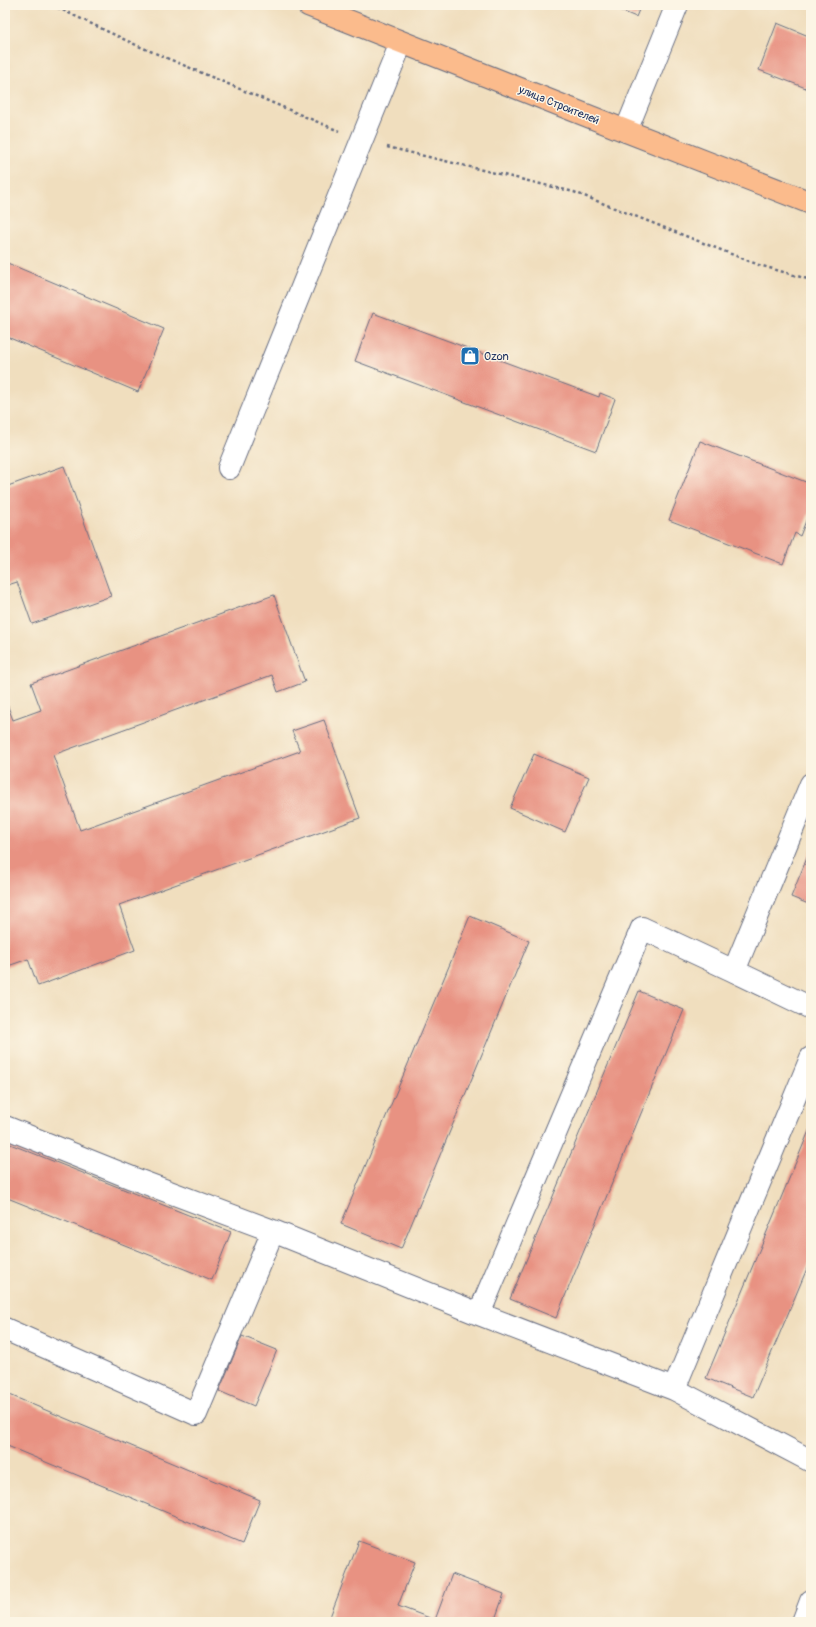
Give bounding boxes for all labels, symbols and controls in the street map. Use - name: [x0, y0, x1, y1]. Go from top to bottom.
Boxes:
- street label: улица Строителей: [516, 83, 601, 127]
- shop icon: Ozon: [459, 345, 481, 367]
- place label: Ozon: [484, 350, 509, 363]

